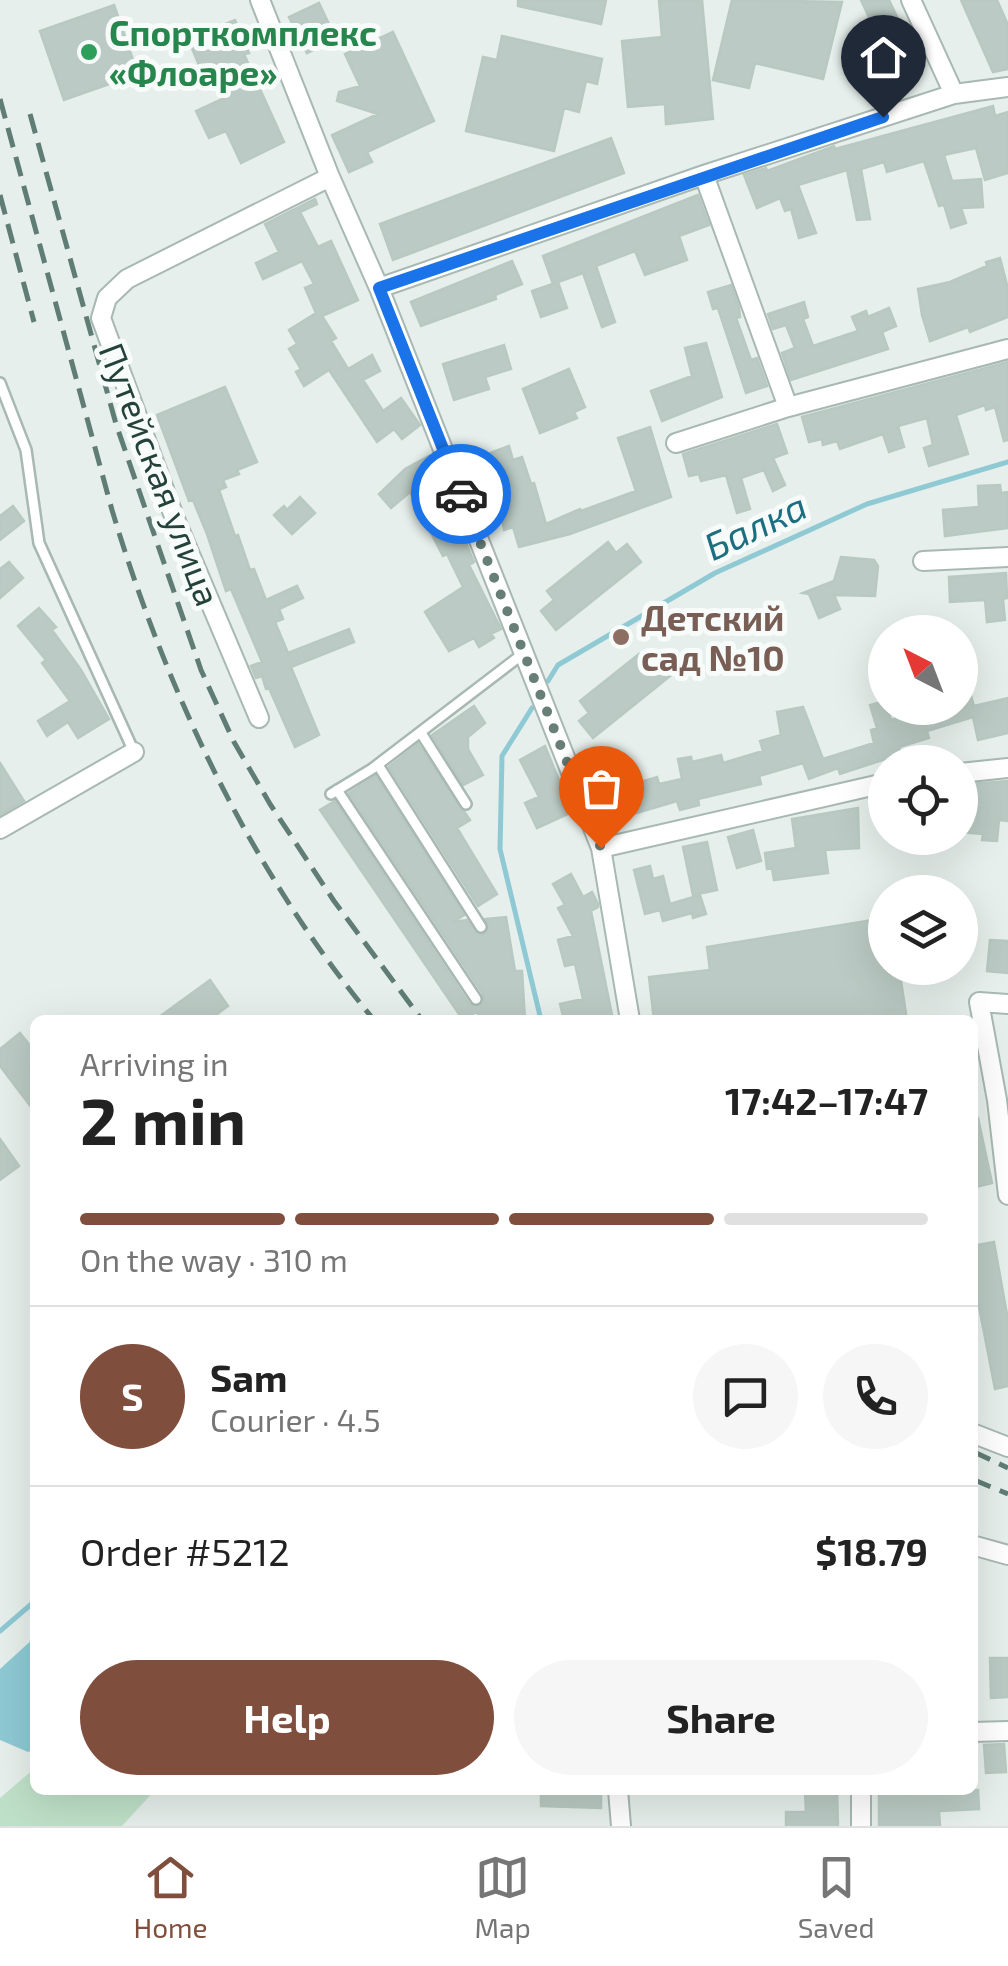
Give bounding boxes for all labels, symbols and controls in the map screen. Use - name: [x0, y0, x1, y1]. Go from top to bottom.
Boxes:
- place label: Спорткомплекс «Флоаре»: [109, 11, 377, 93]
- pin: [841, 15, 926, 118]
- icon: home: [856, 30, 911, 85]
- marker: Спорткомплекс «Флоаре»: [78, 41, 100, 63]
- street label: Путейская улица: [91, 337, 230, 612]
- courier: [411, 444, 511, 544]
- icon: car: [434, 467, 489, 522]
- water label: Балка: [696, 481, 814, 569]
- place label: Детский сад №10: [641, 596, 785, 678]
- north arrow: [868, 615, 978, 725]
- map controls: [868, 615, 978, 985]
- marker: Детский сад №10: [610, 626, 632, 648]
- button: locate: [868, 745, 978, 855]
- pin: [559, 746, 644, 849]
- icon: bag: [574, 761, 629, 816]
- button: layers: [868, 875, 978, 985]
- text: Arriving in: [80, 1044, 229, 1082]
- text: 17:42–17:47: [725, 1077, 928, 1123]
- text: 2 min: [80, 1080, 246, 1158]
- text: On the way · 310 m: [80, 1240, 348, 1278]
- button: chat: [693, 1344, 798, 1449]
- button: phone: [823, 1344, 928, 1449]
- text: Sam: [210, 1354, 287, 1400]
- text: S: [121, 1373, 144, 1419]
- text: Courier · 4.5: [210, 1400, 381, 1438]
- text: Order #5212: [80, 1528, 290, 1574]
- text: $18.79: [815, 1528, 928, 1574]
- button: Help: [80, 1660, 494, 1775]
- button: Share: [514, 1660, 928, 1775]
- tab: Home: [133, 1850, 208, 1944]
- tab: Map: [475, 1850, 531, 1944]
- tab: Saved: [798, 1850, 875, 1944]

